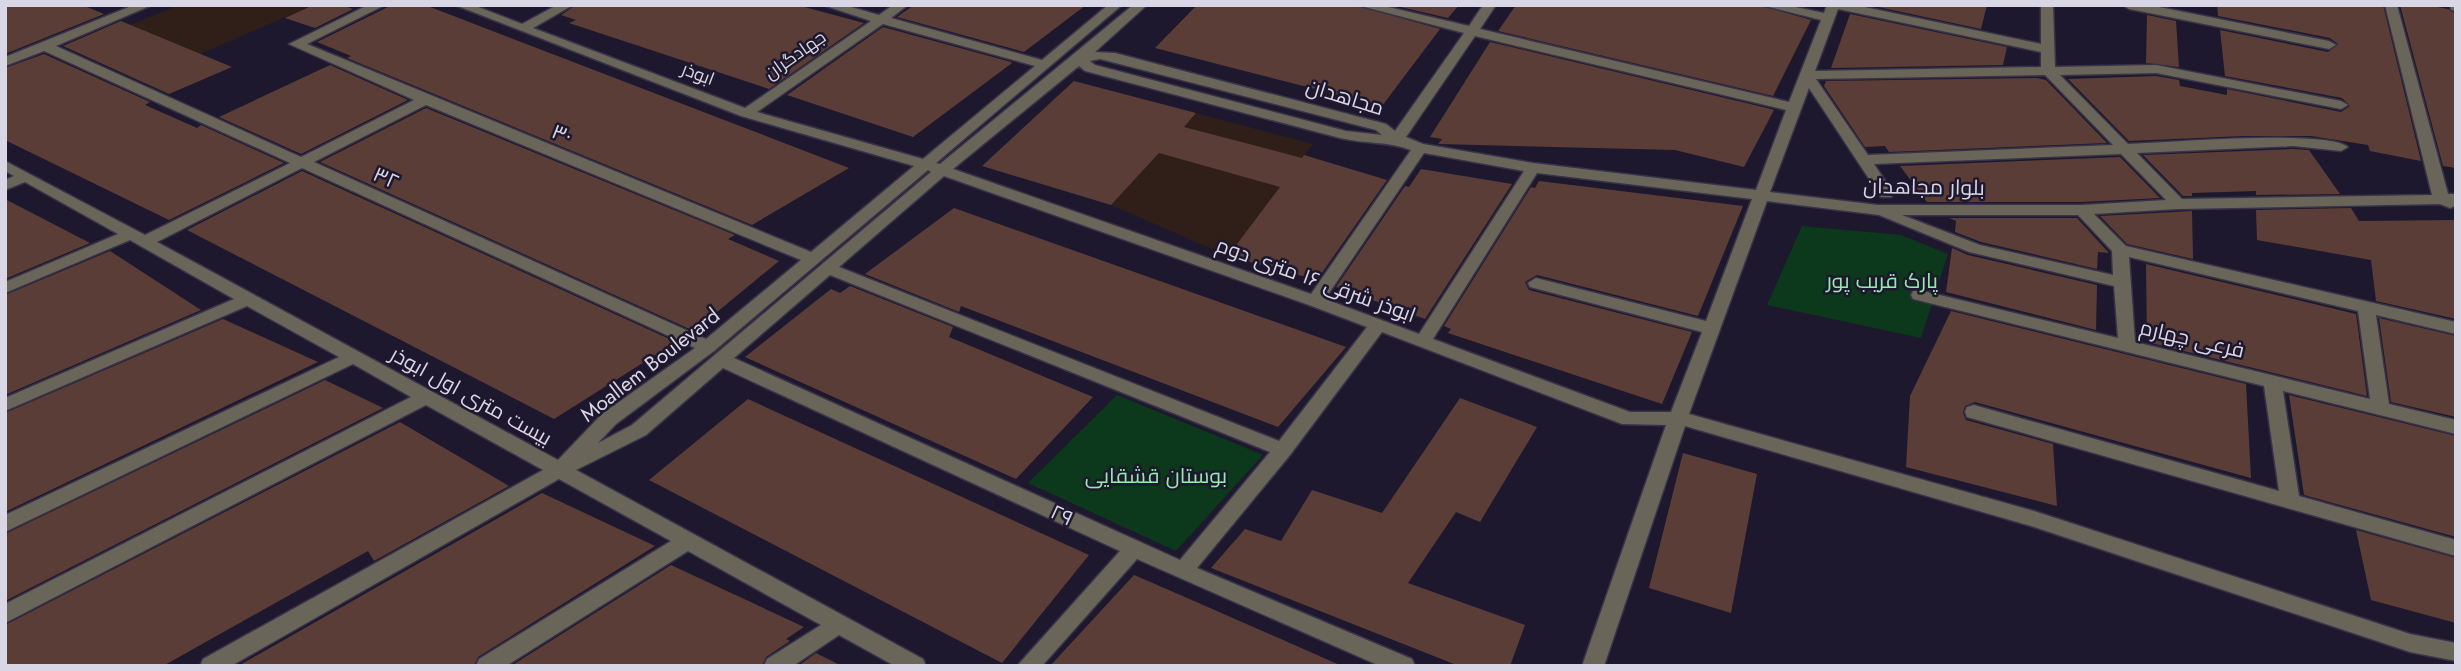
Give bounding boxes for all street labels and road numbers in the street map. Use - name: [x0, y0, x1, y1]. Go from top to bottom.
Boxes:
- street label: جهادگران: [759, 24, 831, 86]
- street label: ابوذر: [677, 56, 718, 92]
- street label: مجاهدان: [1302, 71, 1388, 123]
- street label: ۳۰: [547, 116, 577, 152]
- street label: ۳۲: [368, 159, 404, 197]
- street label: بلوار مجاهدان: [1863, 171, 1985, 203]
- street label: ابوذر شرقی ۱۶ متری دوم: [1212, 230, 1420, 330]
- street label: Moallem Boulevard: [574, 301, 726, 429]
- street label: فرعی چهارم: [2137, 312, 2247, 366]
- street label: بیست متری اول ابوذر: [384, 339, 557, 453]
- street label: ۲۹: [1046, 497, 1078, 533]

